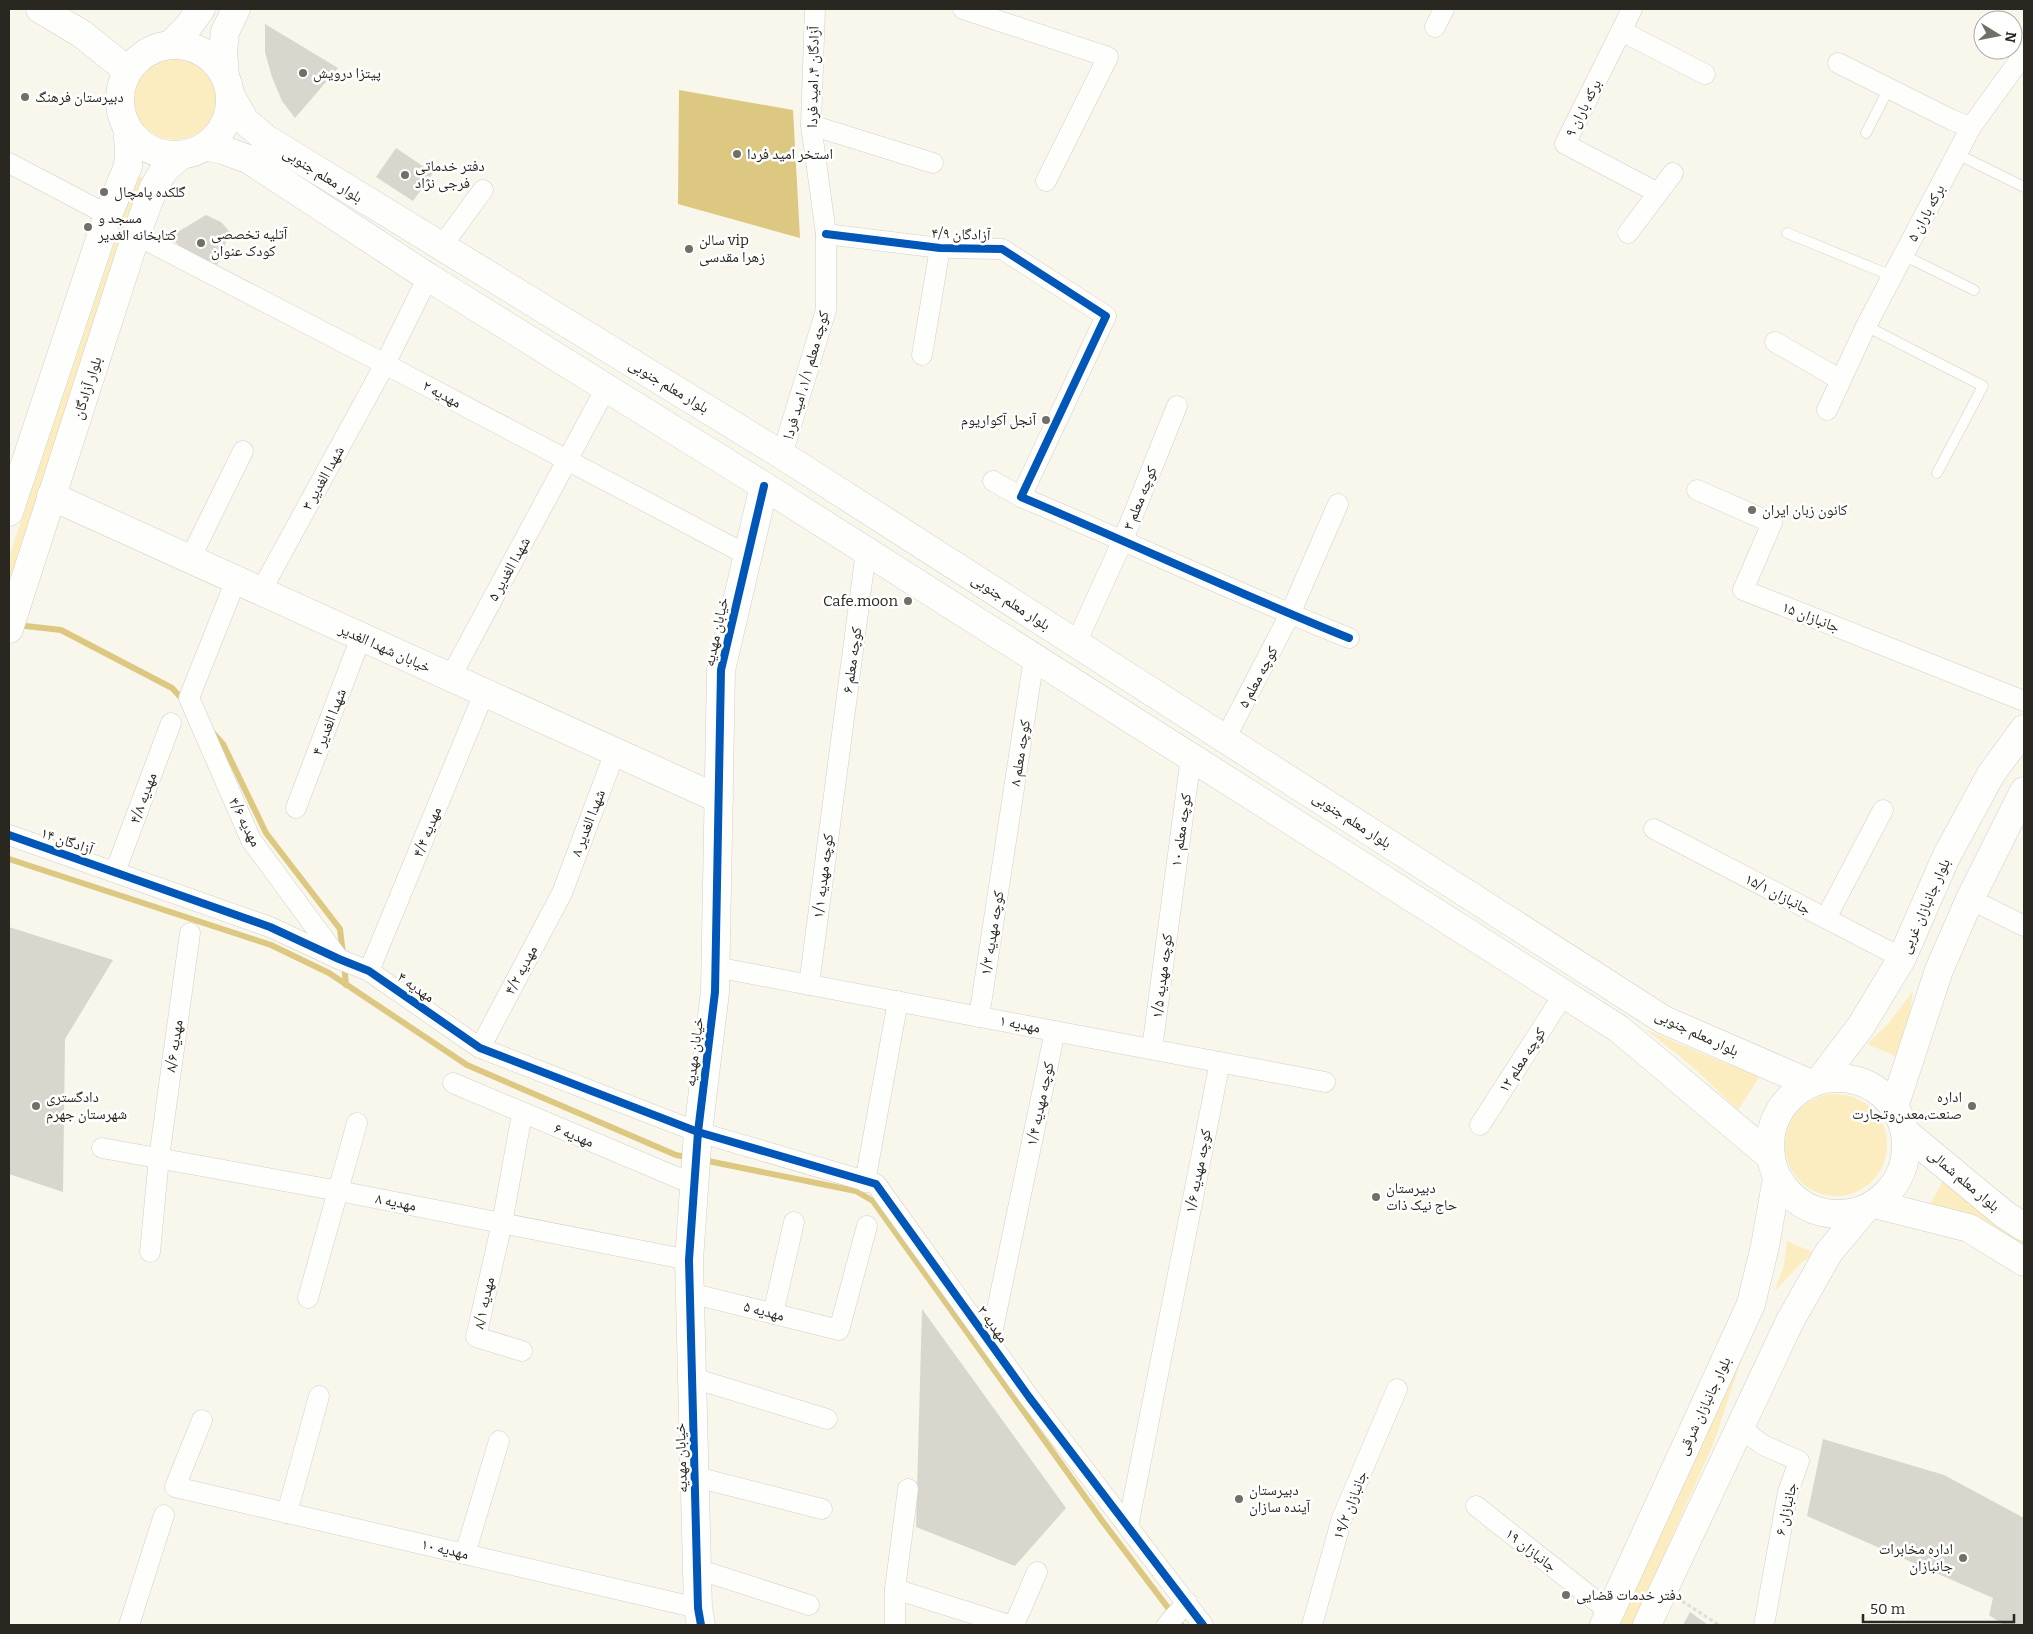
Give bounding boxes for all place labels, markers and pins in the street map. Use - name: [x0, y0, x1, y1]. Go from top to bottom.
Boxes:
- place label: پیتزا درویش: [313, 64, 381, 83]
- marker: پیتزا درویش: [297, 67, 309, 79]
- place label: دبیرستان فرهنگ: [35, 88, 124, 107]
- marker: دبیرستان فرهنگ: [19, 91, 31, 103]
- place label: استخر امید فردا: [747, 145, 833, 163]
- marker: استخر امید فردا: [731, 148, 743, 160]
- place label: دفتر خدماتی فرجی نژاد: [415, 157, 485, 193]
- marker: دفتر خدماتی فرجی نژاد: [399, 169, 411, 181]
- place label: گلکده پامچال: [114, 183, 186, 202]
- marker: گلکده پامچال: [98, 186, 110, 198]
- place label: مسجد و کتابخانه الغدیر: [97, 209, 177, 244]
- marker: مسجد و کتابخانه الغدیر: [82, 221, 94, 233]
- place label: آتلیه تخصصی کودک عنوان: [211, 225, 289, 261]
- place label: سالن vip زهرا مقدسی: [699, 231, 765, 267]
- marker: آتلیه تخصصی کودک عنوان: [195, 237, 207, 249]
- marker: سالن vip زهرا مقدسی: [683, 243, 695, 255]
- place label: آنجل آکواریوم: [961, 411, 1037, 430]
- marker: آنجل آکواریوم: [1040, 414, 1052, 426]
- place label: کانون زبان ایران: [1762, 501, 1848, 520]
- marker: کانون زبان ایران: [1746, 504, 1758, 516]
- place label: Cafe.moon: [823, 592, 898, 610]
- marker: Cafe.moon: [902, 595, 914, 607]
- place label: دادگستری شهرستان جهرم: [46, 1088, 127, 1124]
- place label: اداره صنعت،معدن‌و‌تجارت: [1852, 1088, 1962, 1124]
- marker: دادگستری شهرستان جهرم: [30, 1100, 42, 1112]
- marker: اداره صنعت،معدن‌و‌تجارت: [1966, 1100, 1978, 1112]
- place label: دبیرستان حاج نیک ذات: [1386, 1179, 1458, 1215]
- marker: دبیرستان حاج نیک ذات: [1370, 1191, 1382, 1203]
- place label: دبیرستان آینده سازان: [1249, 1481, 1311, 1517]
- marker: دبیرستان آینده سازان: [1233, 1493, 1245, 1505]
- place label: اداره مخابرات جانبازان: [1879, 1540, 1953, 1576]
- marker: اداره مخابرات جانبازان: [1957, 1552, 1969, 1564]
- place label: دفتر خدمات قضایی: [1576, 1586, 1682, 1605]
- marker: دفتر خدمات قضایی: [1560, 1589, 1572, 1601]

